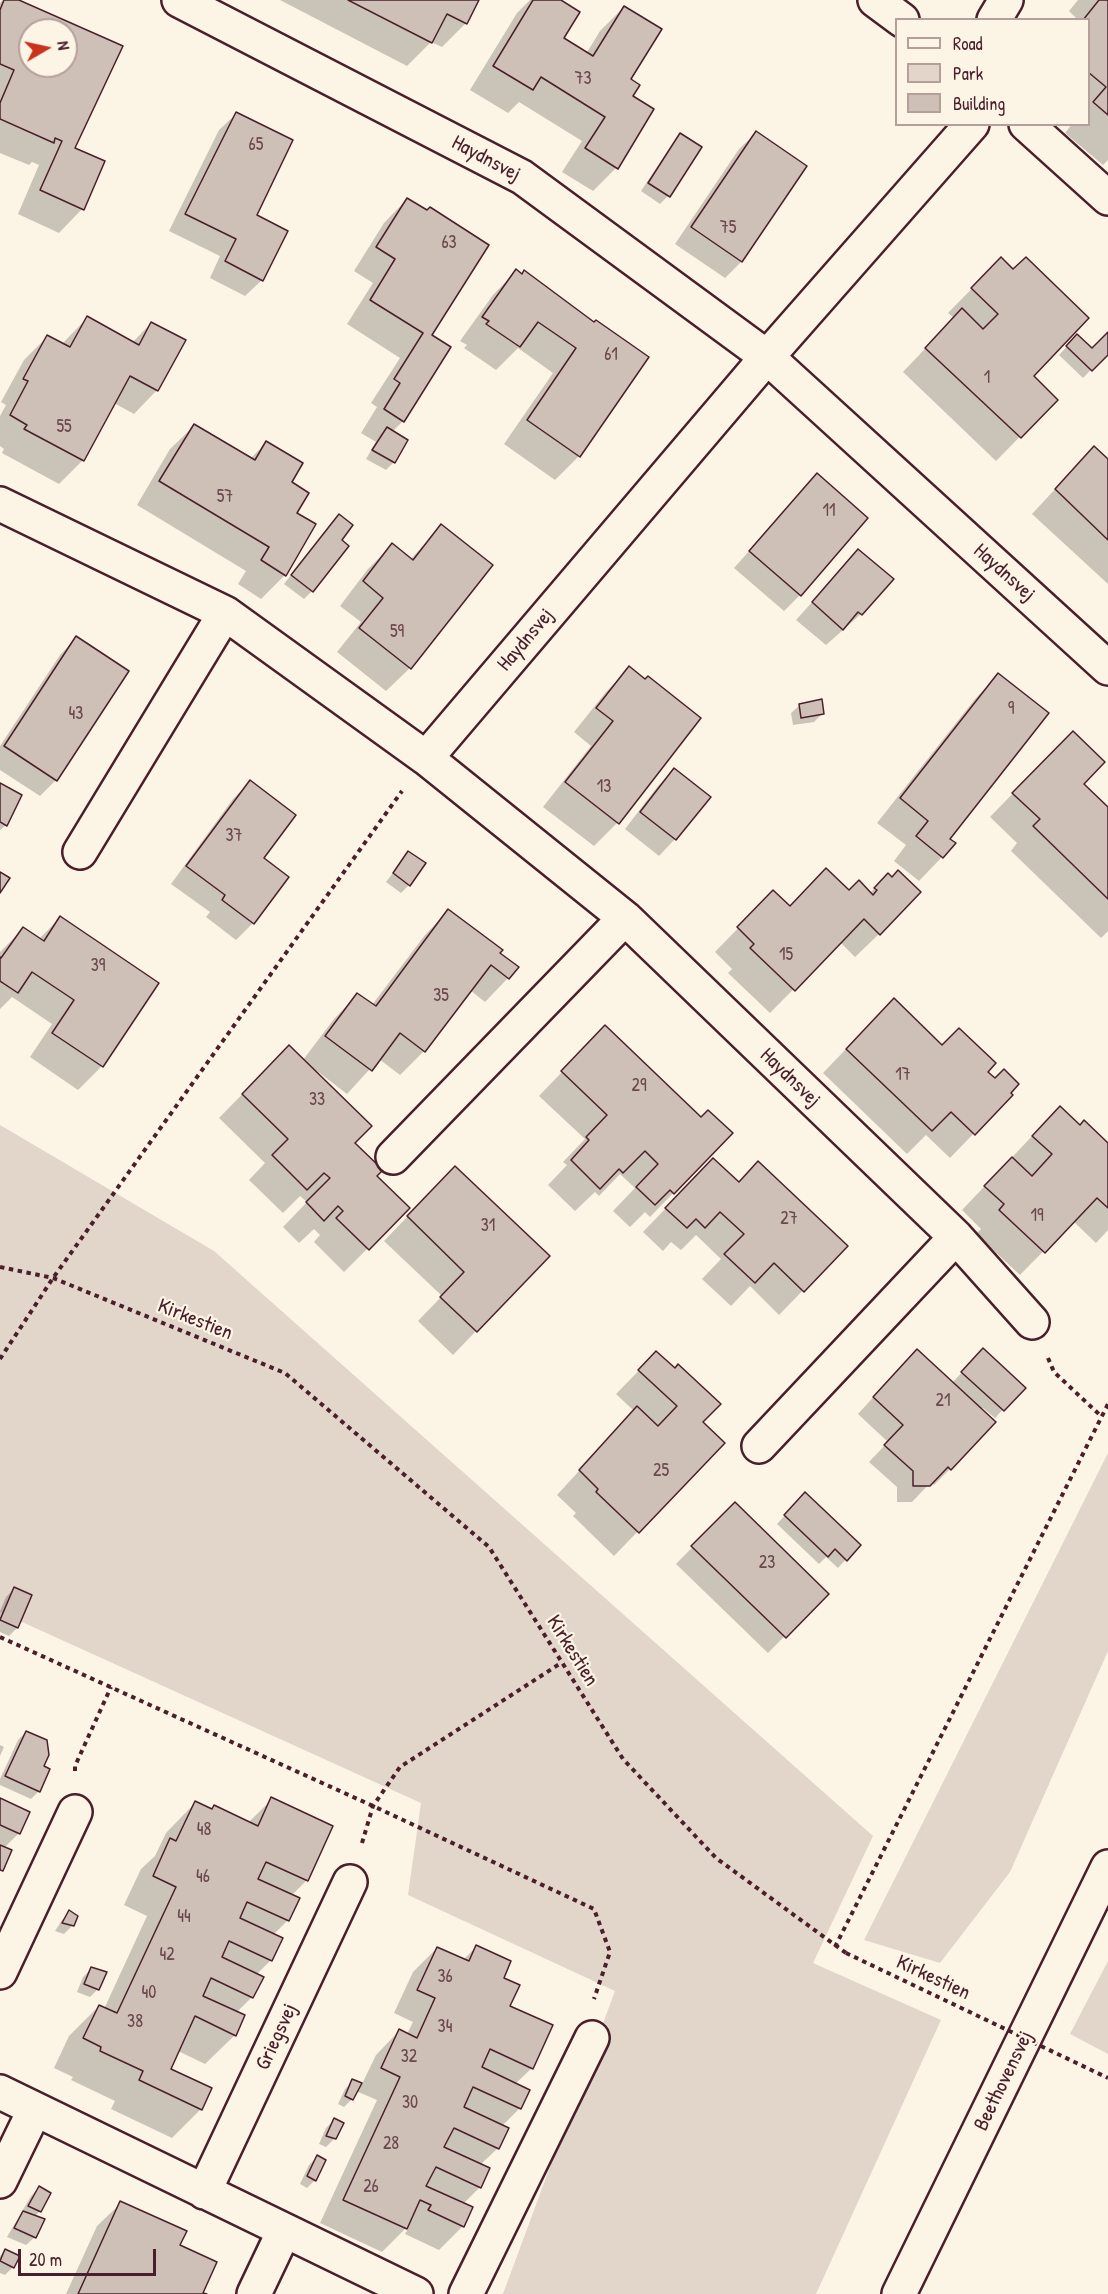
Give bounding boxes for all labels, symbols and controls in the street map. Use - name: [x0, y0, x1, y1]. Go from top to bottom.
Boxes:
- north arrow: [18, 18, 78, 78]
- legend: [895, 18, 1090, 126]
- text: Road: [953, 31, 983, 56]
- text: N: [52, 40, 75, 51]
- text: Park: [953, 61, 983, 86]
- house number: 73: [575, 68, 591, 90]
- text: Building: [953, 91, 1005, 116]
- street label: Haydnsvej: [447, 130, 525, 188]
- house number: 65: [249, 134, 263, 156]
- house number: 75: [720, 217, 736, 239]
- house number: 63: [441, 232, 457, 254]
- house number: 61: [604, 344, 618, 366]
- house number: 1: [984, 367, 990, 389]
- house number: 55: [56, 416, 72, 438]
- house number: 57: [217, 486, 233, 508]
- house number: 11: [822, 500, 836, 522]
- street label: Haydnsvej: [968, 539, 1040, 607]
- street label: Haydnsvej: [492, 603, 560, 677]
- house number: 59: [390, 621, 404, 643]
- house number: 9: [1008, 698, 1014, 720]
- house number: 43: [69, 703, 83, 725]
- house number: 13: [597, 776, 611, 798]
- house number: 37: [226, 825, 242, 847]
- house number: 15: [779, 944, 793, 966]
- house number: 39: [91, 955, 105, 977]
- house number: 35: [433, 985, 449, 1007]
- street label: Haydnsvej: [754, 1043, 826, 1113]
- house number: 17: [895, 1064, 911, 1086]
- house number: 29: [631, 1075, 647, 1097]
- house number: 33: [309, 1089, 325, 1111]
- house number: 19: [1030, 1205, 1044, 1227]
- house number: 27: [780, 1208, 798, 1230]
- house number: 31: [481, 1215, 495, 1237]
- street label: Kirkestien: [154, 1294, 236, 1346]
- house number: 21: [936, 1390, 950, 1412]
- house number: 25: [653, 1460, 669, 1482]
- house number: 23: [759, 1552, 775, 1574]
- street label: Kirkestien: [540, 1611, 604, 1691]
- house number: 48: [197, 1819, 211, 1841]
- house number: 46: [196, 1866, 210, 1888]
- house number: 44: [177, 1906, 191, 1928]
- house number: 42: [159, 1944, 175, 1966]
- street label: Kirkestien: [892, 1950, 974, 2006]
- house number: 36: [437, 1966, 453, 1988]
- house number: 40: [142, 1982, 156, 2004]
- street label: Griegsvej: [251, 2000, 303, 2074]
- house number: 38: [127, 2011, 143, 2033]
- house number: 34: [438, 2016, 452, 2038]
- street label: Beethovensvej: [969, 2027, 1039, 2135]
- house number: 32: [401, 2046, 417, 2068]
- house number: 30: [402, 2092, 418, 2114]
- house number: 28: [383, 2133, 399, 2155]
- house number: 26: [363, 2176, 379, 2198]
- scale bar: [21, 2237, 159, 2275]
- text: 20 m: [29, 2247, 62, 2272]

